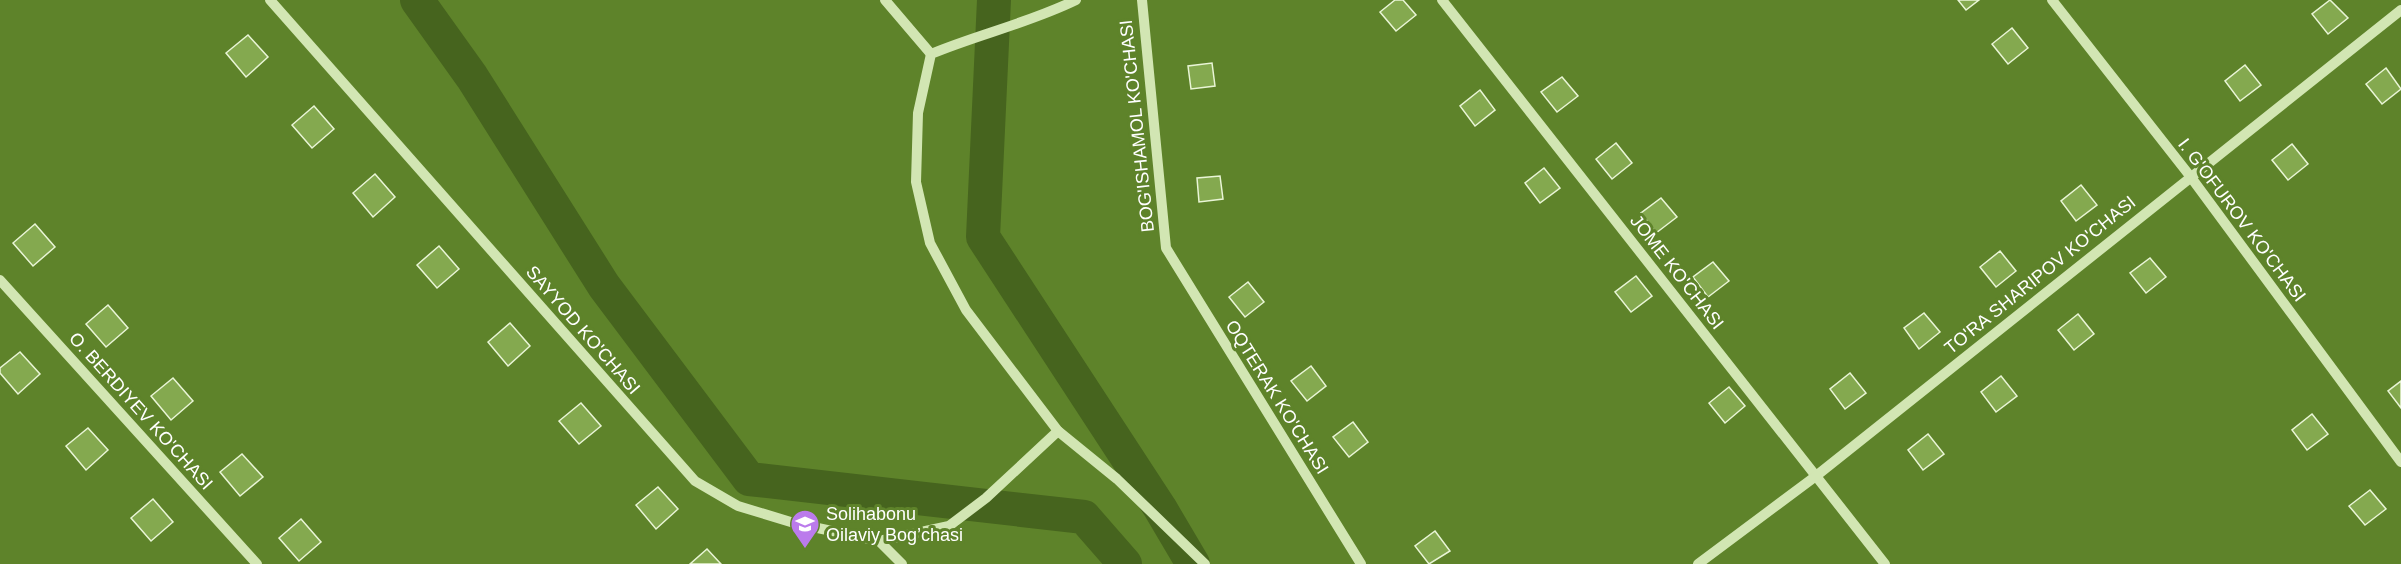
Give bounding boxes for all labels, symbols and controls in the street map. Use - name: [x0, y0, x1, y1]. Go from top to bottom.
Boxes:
- street label: BOG'ISHAMOL KO'CHASI: [1116, 19, 1158, 233]
- street label: I. G'OFUROV KO'CHASI: [2174, 135, 2310, 305]
- street label: TO'RA SHARIPOV KO'CHASI: [1941, 192, 2139, 358]
- street label: JOME KO'CHASI: [1626, 211, 1728, 333]
- street label: SAYYOD KO'CHASI: [522, 262, 644, 398]
- street label: OQTERAK KO'CHASI: [1221, 316, 1333, 478]
- street label: O. BERDIYEV KO'CHASI: [65, 328, 217, 494]
- place label: Solihabonu Oilaviy Bog’chasi: [826, 504, 963, 545]
- school or university icon: Solihabonu Oilaviy Bog’chasi: [789, 508, 821, 550]

